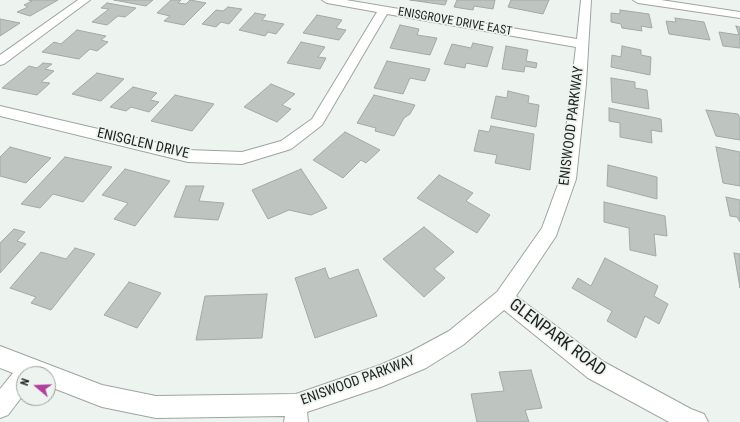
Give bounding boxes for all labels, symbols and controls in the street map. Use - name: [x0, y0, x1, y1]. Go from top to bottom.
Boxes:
- street label: ENISGROVE DRIVE EAST: [397, 5, 513, 39]
- street label: ENISWOOD PARKWAY: [556, 65, 588, 187]
- street label: ENISGLEN DRIVE: [95, 125, 191, 163]
- street label: GLENPARK ROAD: [505, 295, 609, 381]
- street label: ENISWOOD PARKWAY: [299, 353, 417, 409]
- north arrow: [16, 366, 56, 406]
- text: N: [18, 377, 32, 388]

